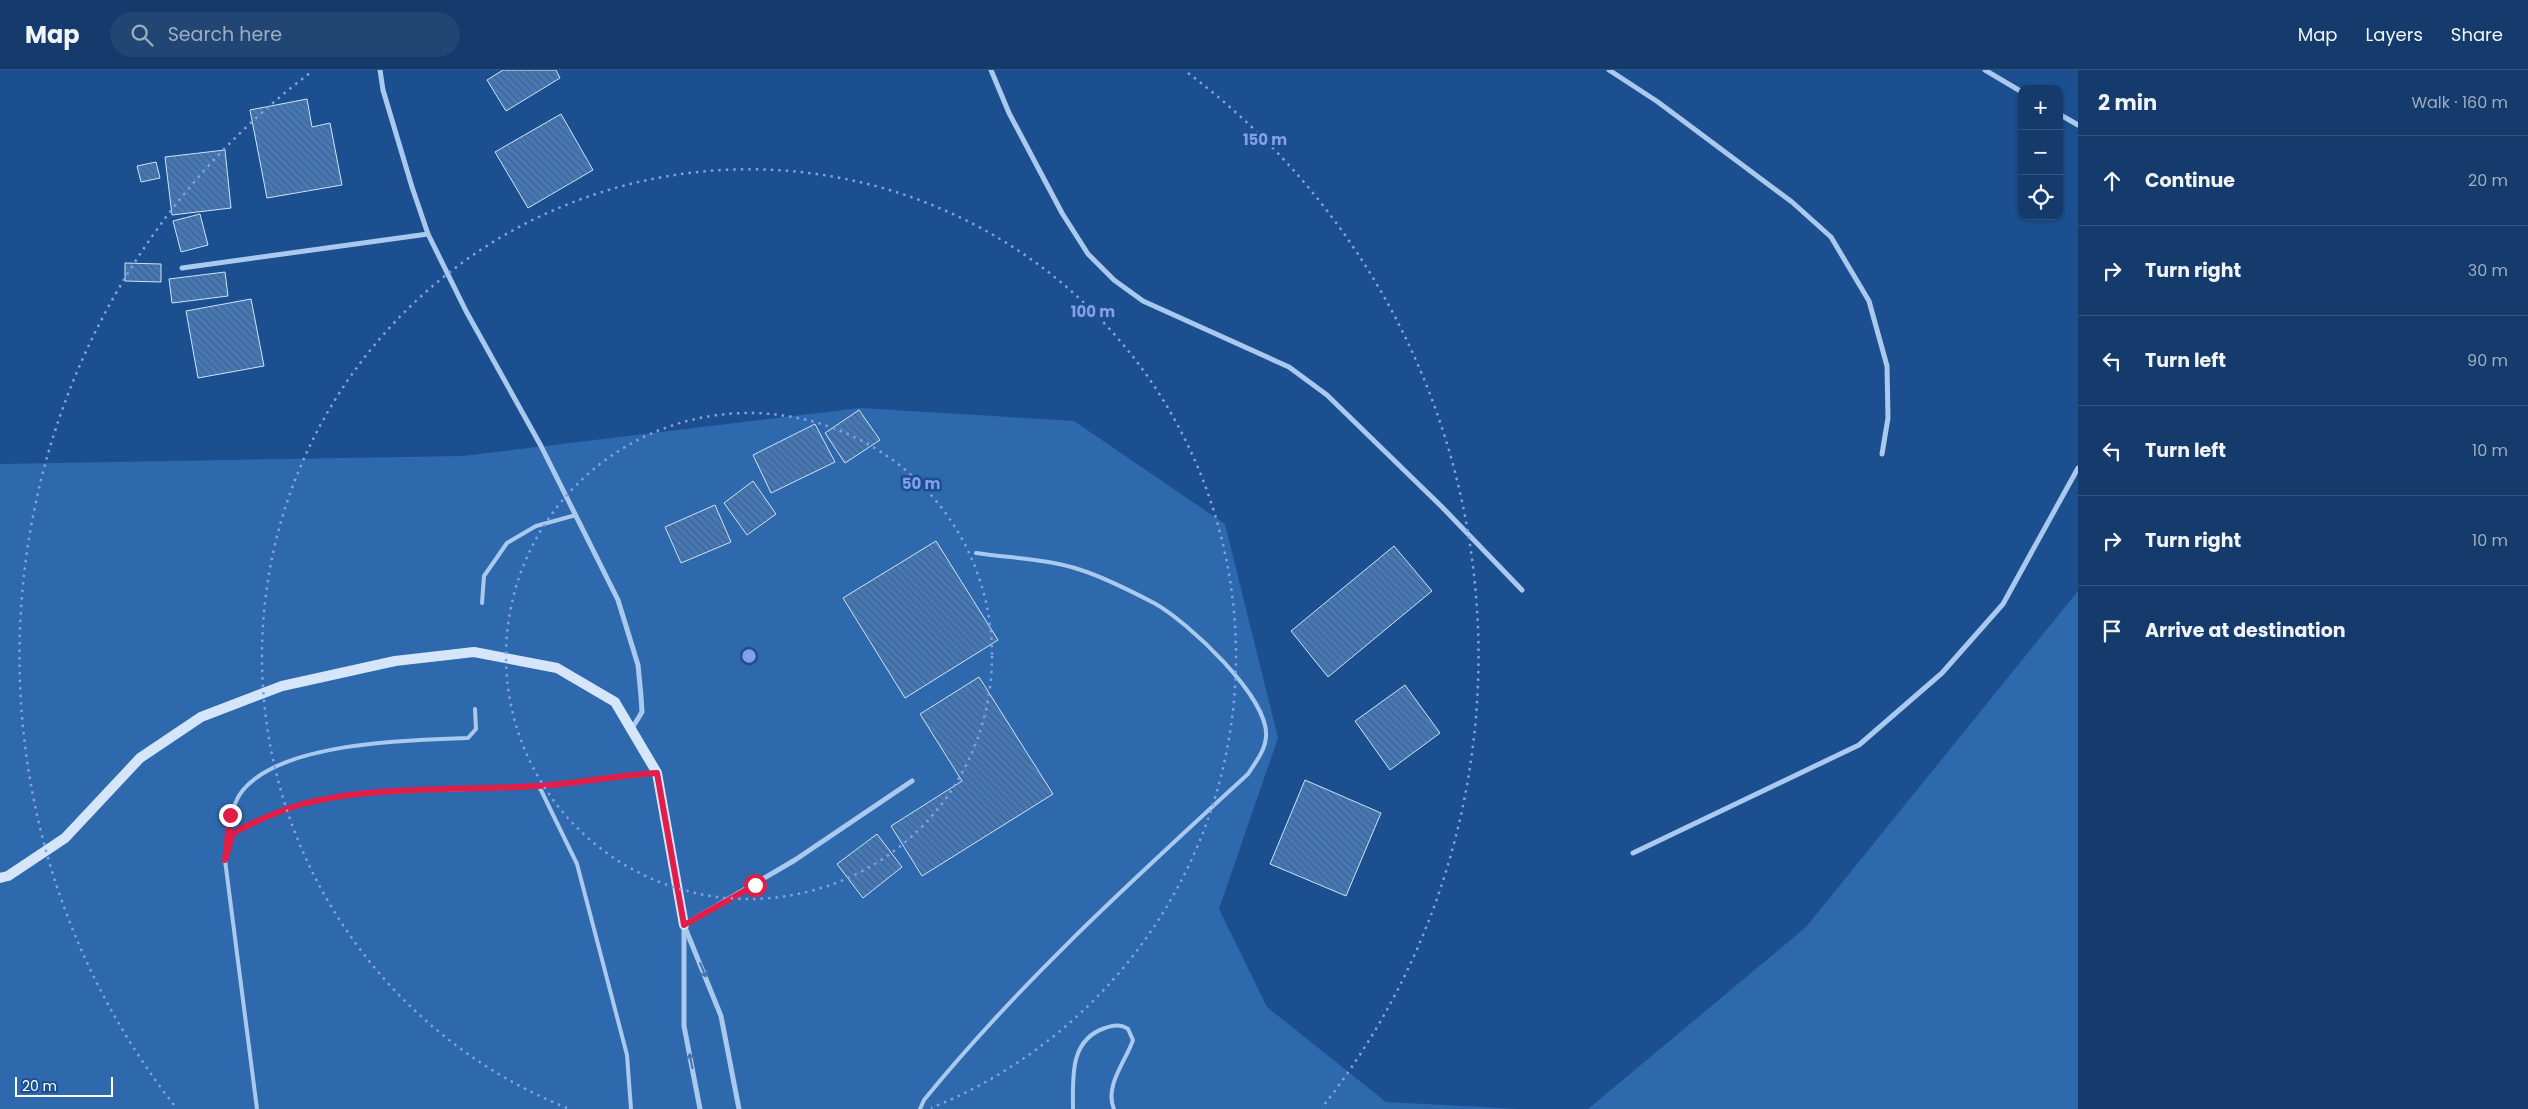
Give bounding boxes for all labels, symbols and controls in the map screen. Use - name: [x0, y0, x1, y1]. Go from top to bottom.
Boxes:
- search box: [110, 12, 460, 57]
- text: Map: [25, 18, 80, 51]
- icon: search: [128, 21, 156, 49]
- text: Search here: [168, 21, 282, 48]
- text: Map: [2298, 22, 2338, 47]
- text: Layers: [2366, 22, 2423, 47]
- text: Share: [2451, 22, 2503, 47]
- map controls: [2018, 85, 2063, 220]
- button: +: [2018, 85, 2063, 130]
- text: 2 min: [2098, 88, 2157, 117]
- text: Walk · 160 m: [2411, 91, 2508, 114]
- text: 150 m: [1243, 129, 1287, 150]
- button: −: [2018, 130, 2063, 175]
- icon: ahead: [2098, 167, 2126, 195]
- text: Continue: [2145, 167, 2235, 194]
- text: 20 m: [2468, 169, 2508, 192]
- button: locate: [2018, 175, 2063, 220]
- icon: right: [2098, 257, 2126, 285]
- text: Turn right: [2145, 257, 2241, 284]
- text: 30 m: [2468, 259, 2508, 282]
- text: 100 m: [1071, 301, 1115, 322]
- icon: left: [2098, 347, 2126, 375]
- text: Turn left: [2145, 347, 2226, 374]
- text: 90 m: [2467, 349, 2508, 372]
- icon: left: [2098, 437, 2126, 465]
- text: Turn left: [2145, 437, 2226, 464]
- text: 10 m: [2472, 439, 2508, 462]
- text: 50 m: [902, 473, 940, 494]
- icon: right: [2098, 527, 2126, 555]
- text: Turn right: [2145, 527, 2241, 554]
- text: 10 m: [2472, 529, 2508, 552]
- icon: arrive: [2098, 617, 2126, 645]
- text: Arrive at destination: [2145, 617, 2346, 644]
- centre of rings: [740, 647, 758, 665]
- route end: [219, 804, 242, 827]
- route start: [744, 874, 767, 897]
- one-way arrow: [698, 962, 708, 977]
- one-way arrow: [686, 1054, 695, 1070]
- scale bar: [15, 1074, 112, 1097]
- text: 20 m: [22, 1076, 57, 1096]

